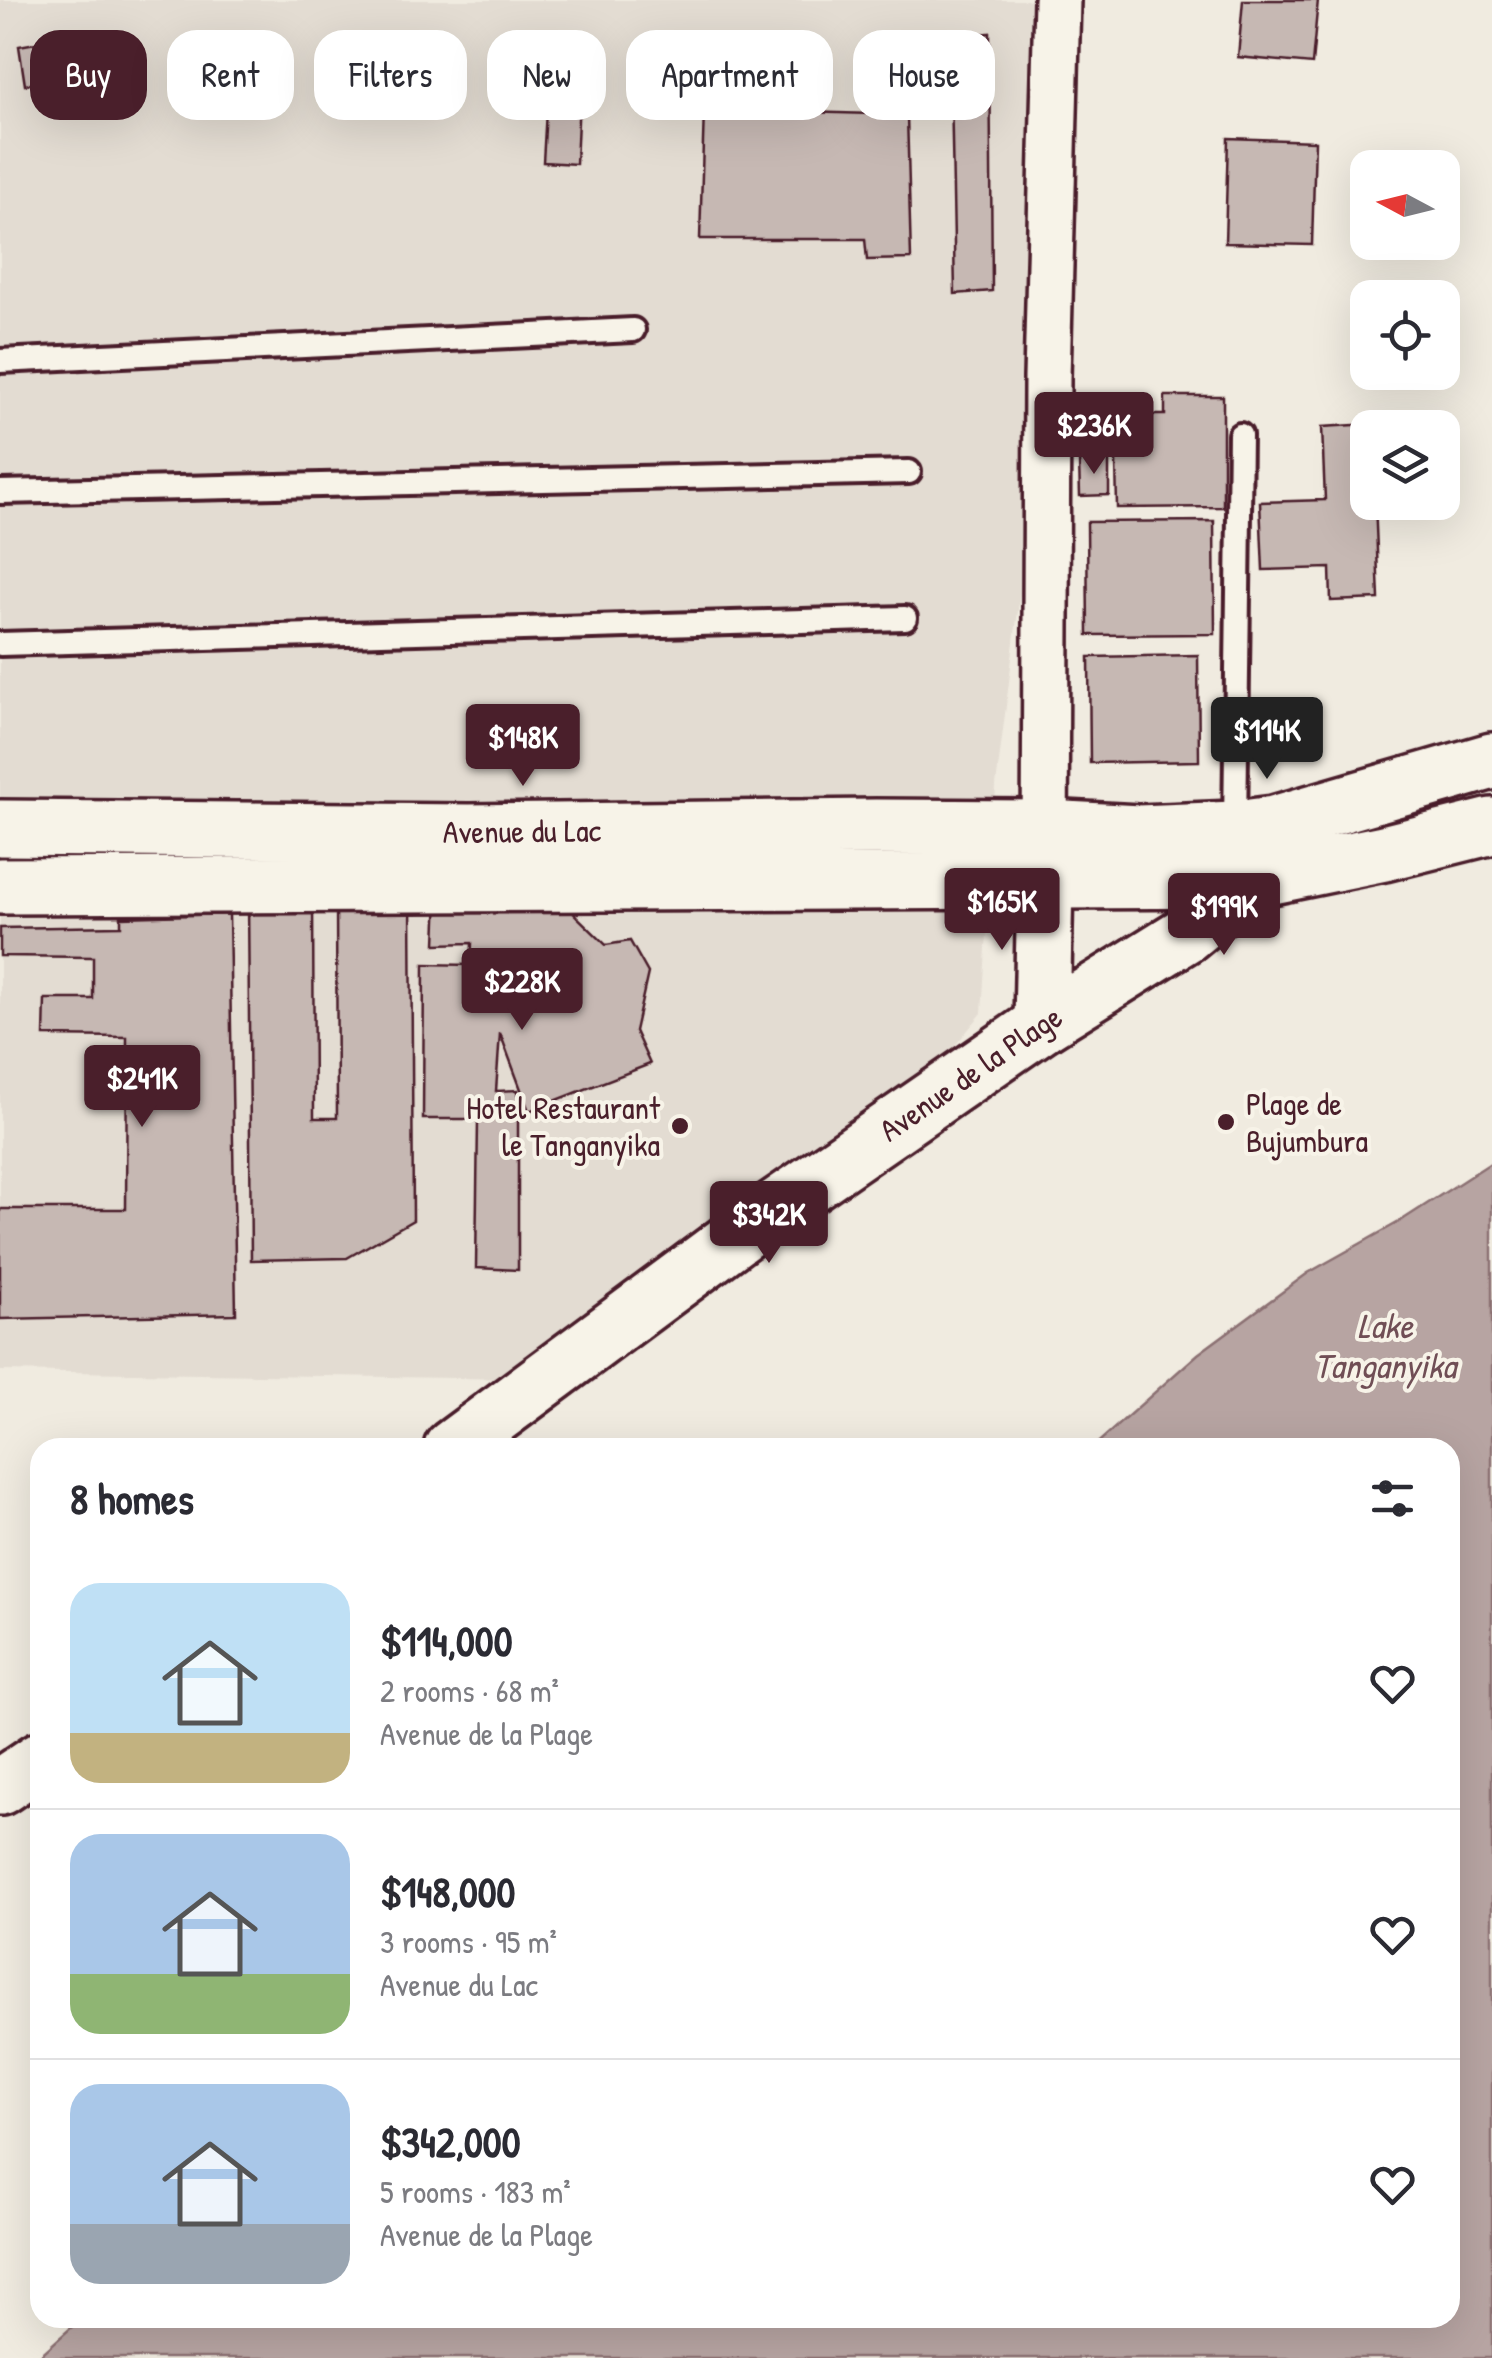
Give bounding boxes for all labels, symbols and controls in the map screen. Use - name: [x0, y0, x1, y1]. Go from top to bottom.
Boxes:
- chip: Buy: [30, 30, 147, 120]
- chip: Rent: [167, 30, 294, 120]
- chip: Filters: [314, 30, 467, 120]
- chip: New: [487, 30, 606, 120]
- chip: Apartment: [626, 30, 833, 120]
- chip: House: [853, 30, 995, 120]
- north arrow: [1350, 150, 1460, 260]
- map controls: [1350, 150, 1460, 520]
- button: locate: [1350, 280, 1460, 390]
- pin: $236K: [1024, 392, 1164, 477]
- text: $236K: [1056, 403, 1132, 446]
- button: layers: [1350, 410, 1460, 520]
- pin: $114K: [1197, 697, 1337, 782]
- pin: $148K: [453, 704, 593, 789]
- text: $114K: [1233, 708, 1301, 751]
- text: $148K: [488, 715, 558, 758]
- street label: Avenue du Lac: [443, 808, 602, 853]
- pin: $165K: [932, 868, 1072, 953]
- pin: $199K: [1154, 873, 1294, 958]
- text: $165K: [967, 879, 1037, 922]
- text: $199K: [1190, 884, 1258, 927]
- pin: $228K: [452, 948, 592, 1033]
- text: $228K: [484, 959, 560, 1002]
- street label: Avenue de la Plage: [870, 995, 1070, 1151]
- pin: $241K: [72, 1045, 212, 1130]
- text: $241K: [106, 1056, 178, 1099]
- place label: Plage de Bujumbura: [1246, 1082, 1368, 1162]
- place label: Hotel Restaurant le Tanganyika: [466, 1086, 661, 1166]
- marker: Plage de Bujumbura: [1215, 1111, 1237, 1133]
- marker: Hotel Restaurant le Tanganyika: [669, 1115, 691, 1137]
- pin: $342K: [699, 1181, 839, 1266]
- text: $342K: [732, 1192, 806, 1235]
- water label: Lake Tanganyika: [1314, 1302, 1459, 1389]
- text: 8 homes: [70, 1470, 194, 1527]
- icon: filters: [1365, 1471, 1420, 1526]
- text: $114,000: [380, 1612, 512, 1669]
- icon: home: [150, 1623, 270, 1743]
- icon: heart: [1365, 1656, 1420, 1711]
- text: 2 rooms · 68 m²: [380, 1669, 559, 1712]
- text: Avenue de la Plage: [380, 1712, 593, 1755]
- text: $148,000: [380, 1863, 515, 1920]
- icon: home: [150, 1874, 270, 1994]
- icon: heart: [1365, 1907, 1420, 1962]
- text: 3 rooms · 95 m²: [380, 1920, 557, 1963]
- text: Avenue du Lac: [380, 1963, 538, 2006]
- text: $342,000: [380, 2113, 520, 2170]
- icon: home: [150, 2124, 270, 2244]
- icon: heart: [1365, 2157, 1420, 2212]
- text: 5 rooms · 183 m²: [380, 2170, 571, 2213]
- text: Avenue de la Plage: [380, 2213, 593, 2256]

